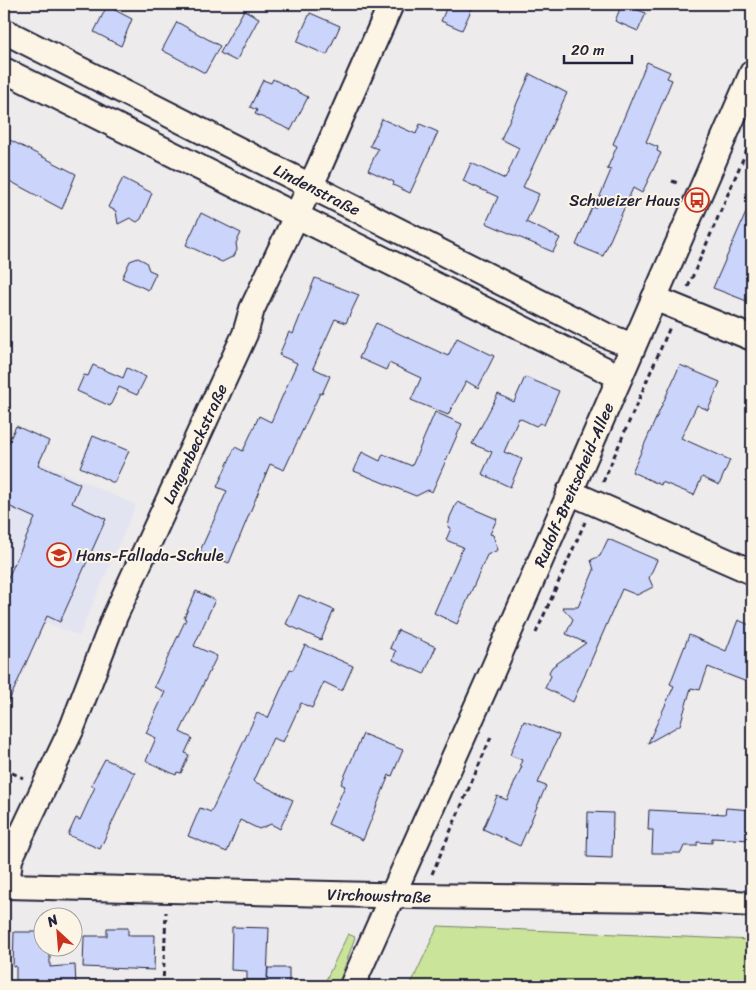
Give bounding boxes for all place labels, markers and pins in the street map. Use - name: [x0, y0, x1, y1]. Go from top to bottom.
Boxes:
- place label: Schweizer Haus: [569, 186, 680, 215]
- bus stop icon: Schweizer Haus: [684, 187, 710, 213]
- place label: Hans-Fallada-Schule: [76, 541, 224, 570]
- school or university icon: Hans-Fallada-Schule: [46, 542, 72, 568]

